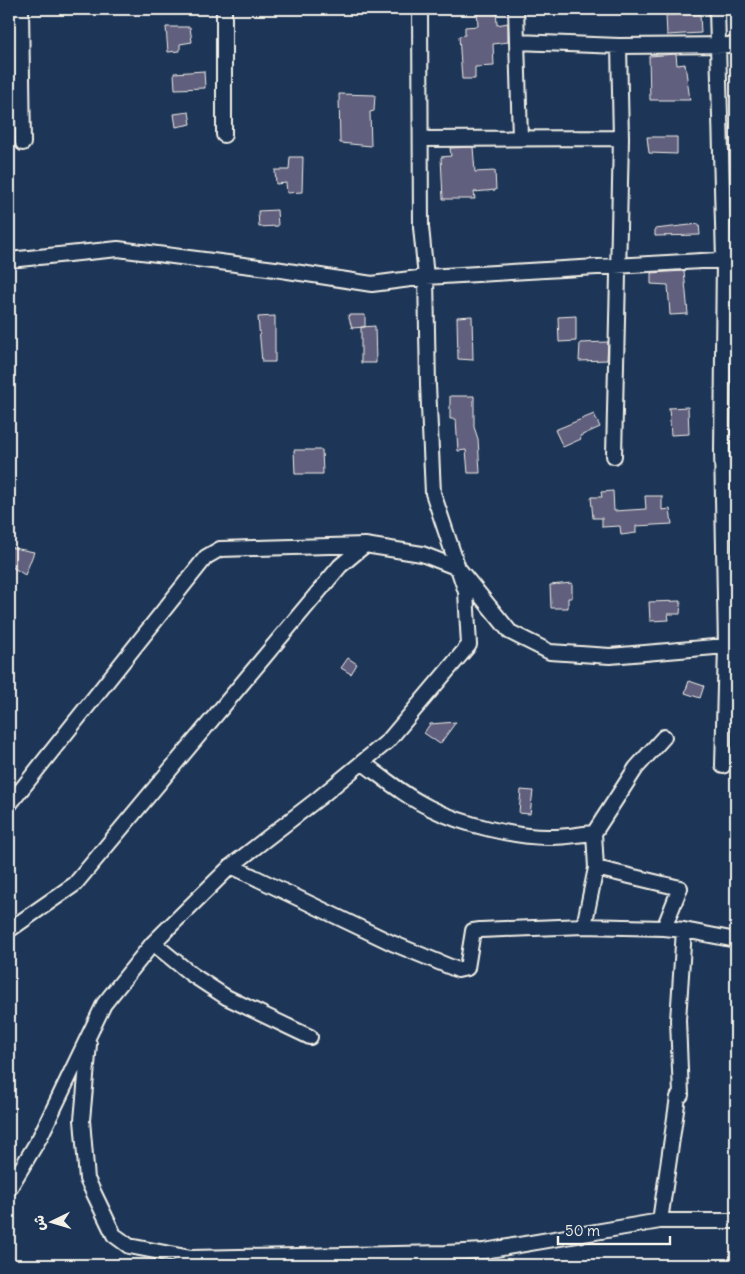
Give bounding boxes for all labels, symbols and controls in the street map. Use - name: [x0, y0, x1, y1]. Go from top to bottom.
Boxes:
- north arrow: [28, 1196, 78, 1246]
- scale bar: [558, 1214, 670, 1246]
- text: ش: [29, 1215, 49, 1232]
- text: 50 m: [565, 1221, 600, 1240]

